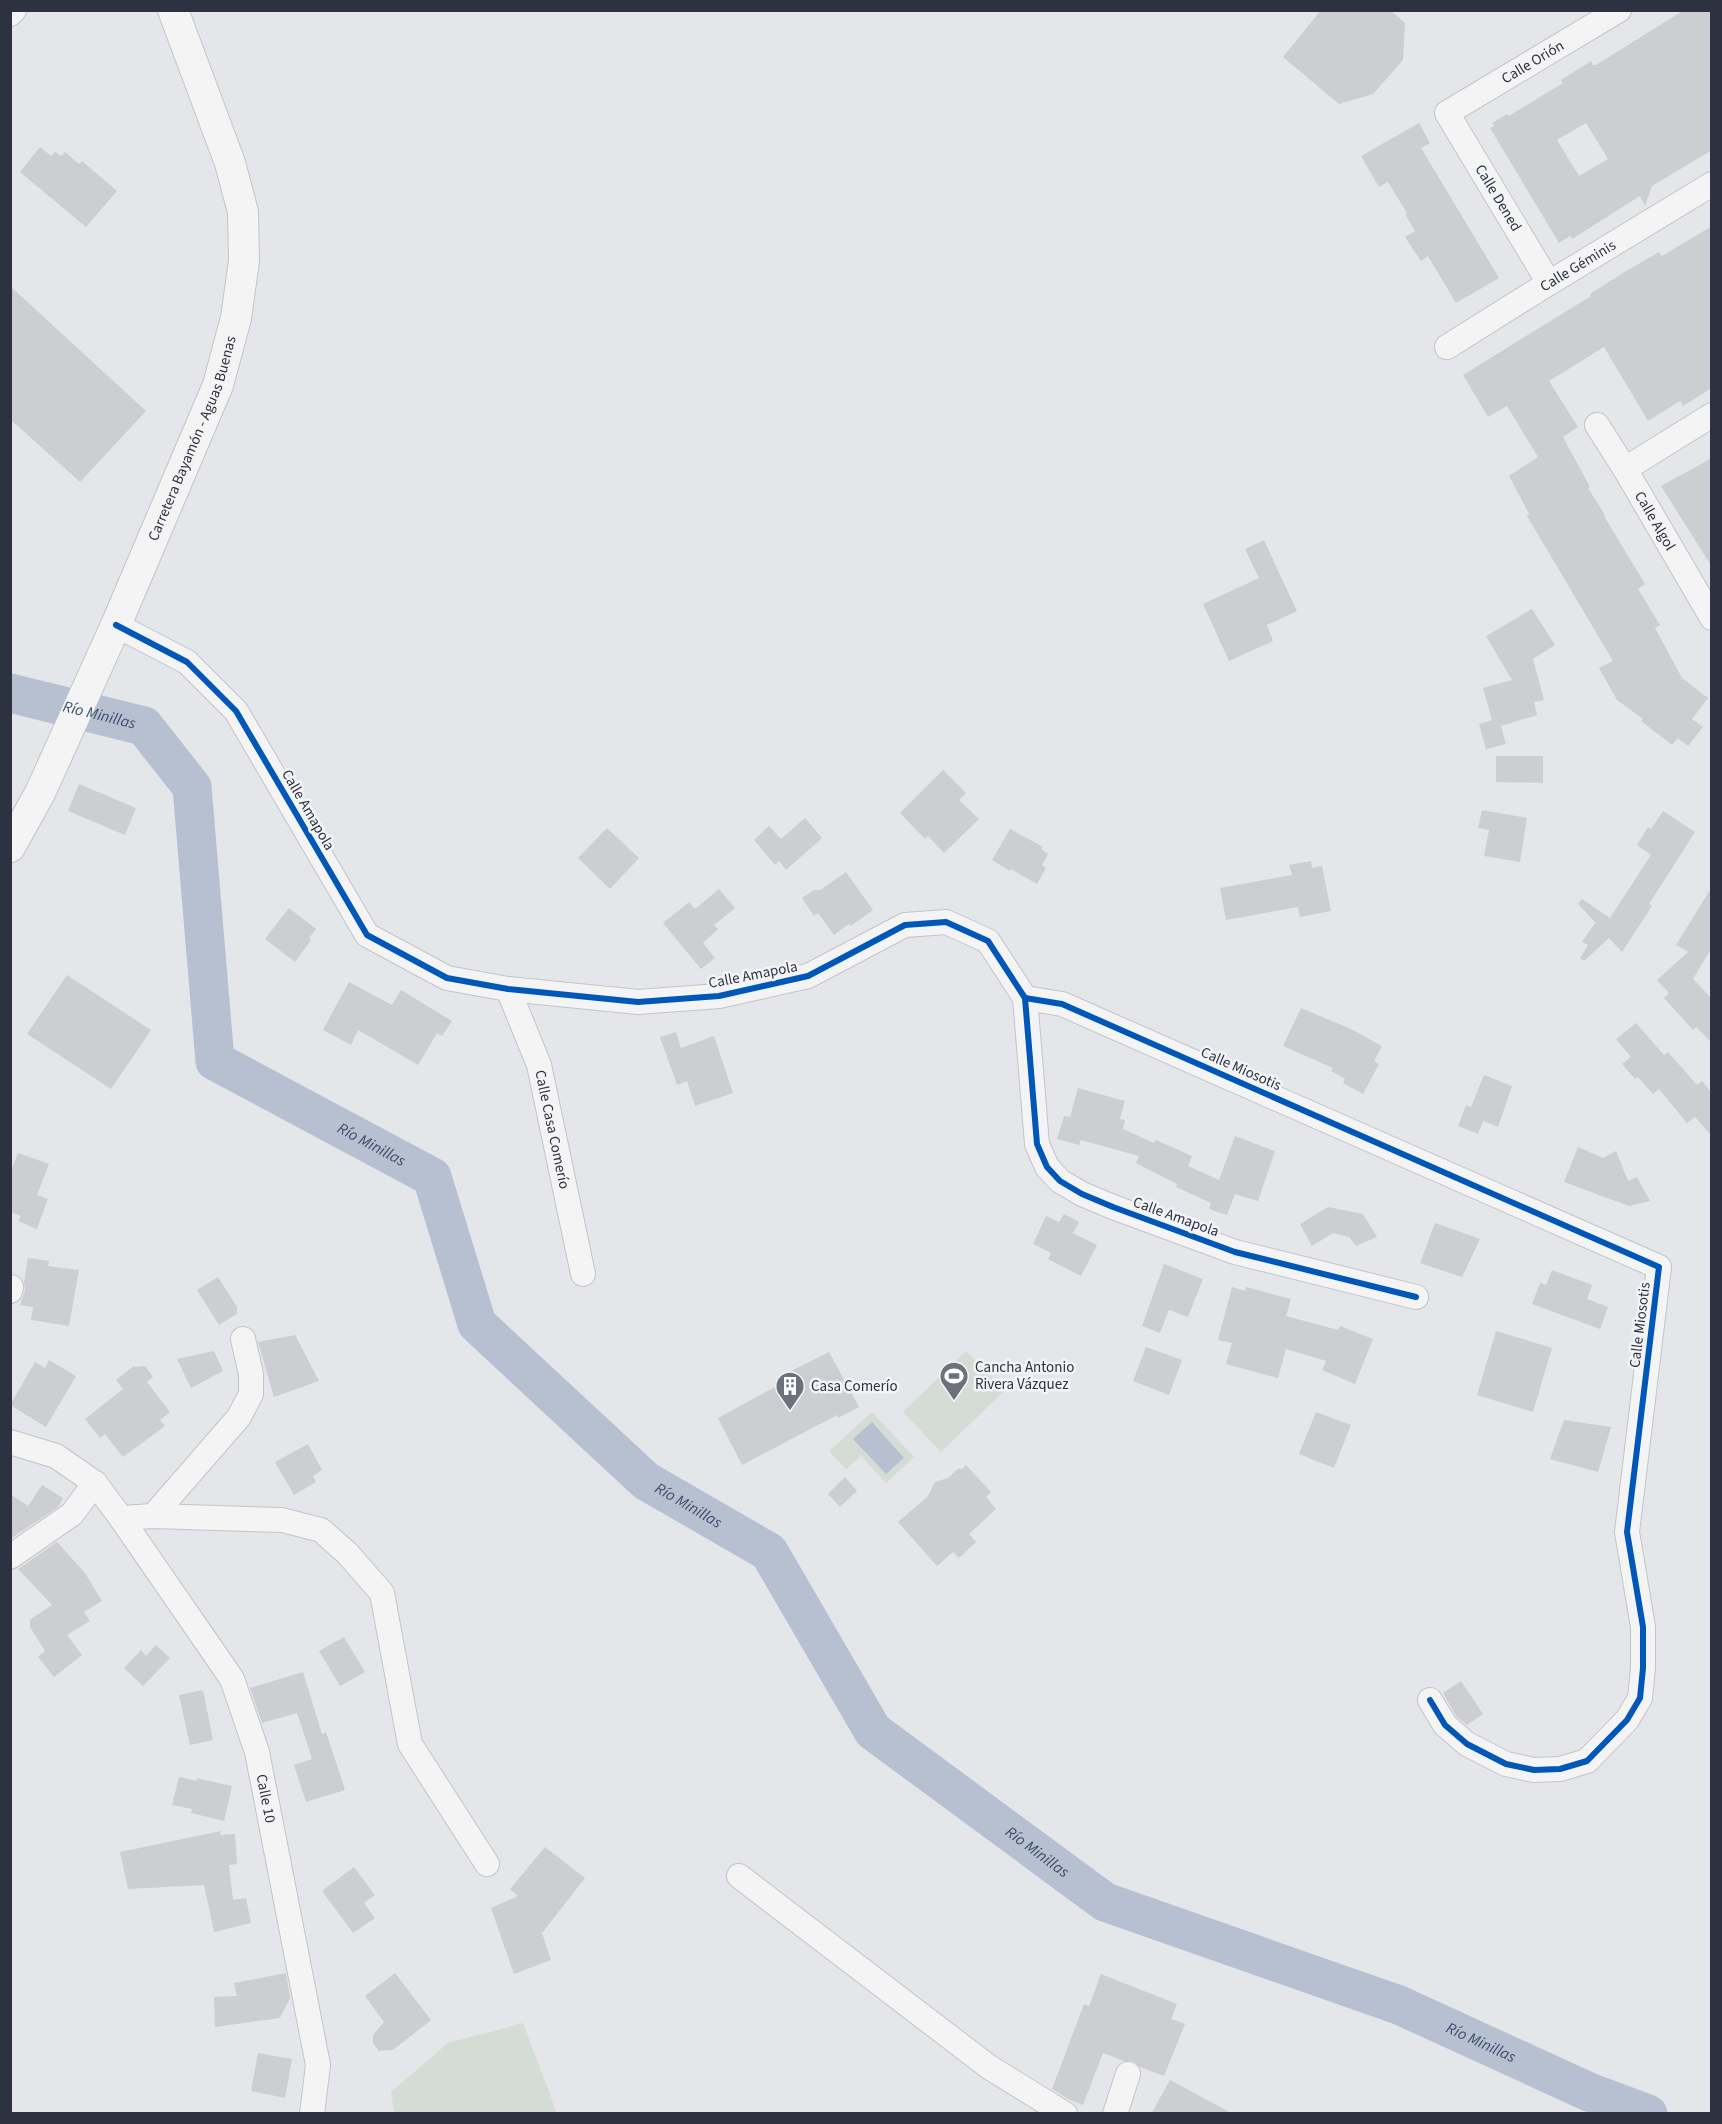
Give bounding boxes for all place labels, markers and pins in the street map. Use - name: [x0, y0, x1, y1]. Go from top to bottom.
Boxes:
- place label: Cancha Antonio Rivera Vázquez: [975, 1357, 1074, 1395]
- sports icon: Cancha Antonio Rivera Vázquez: [938, 1360, 970, 1402]
- building icon: Casa Comerío: [774, 1370, 806, 1412]
- place label: Casa Comerío: [811, 1376, 898, 1397]

